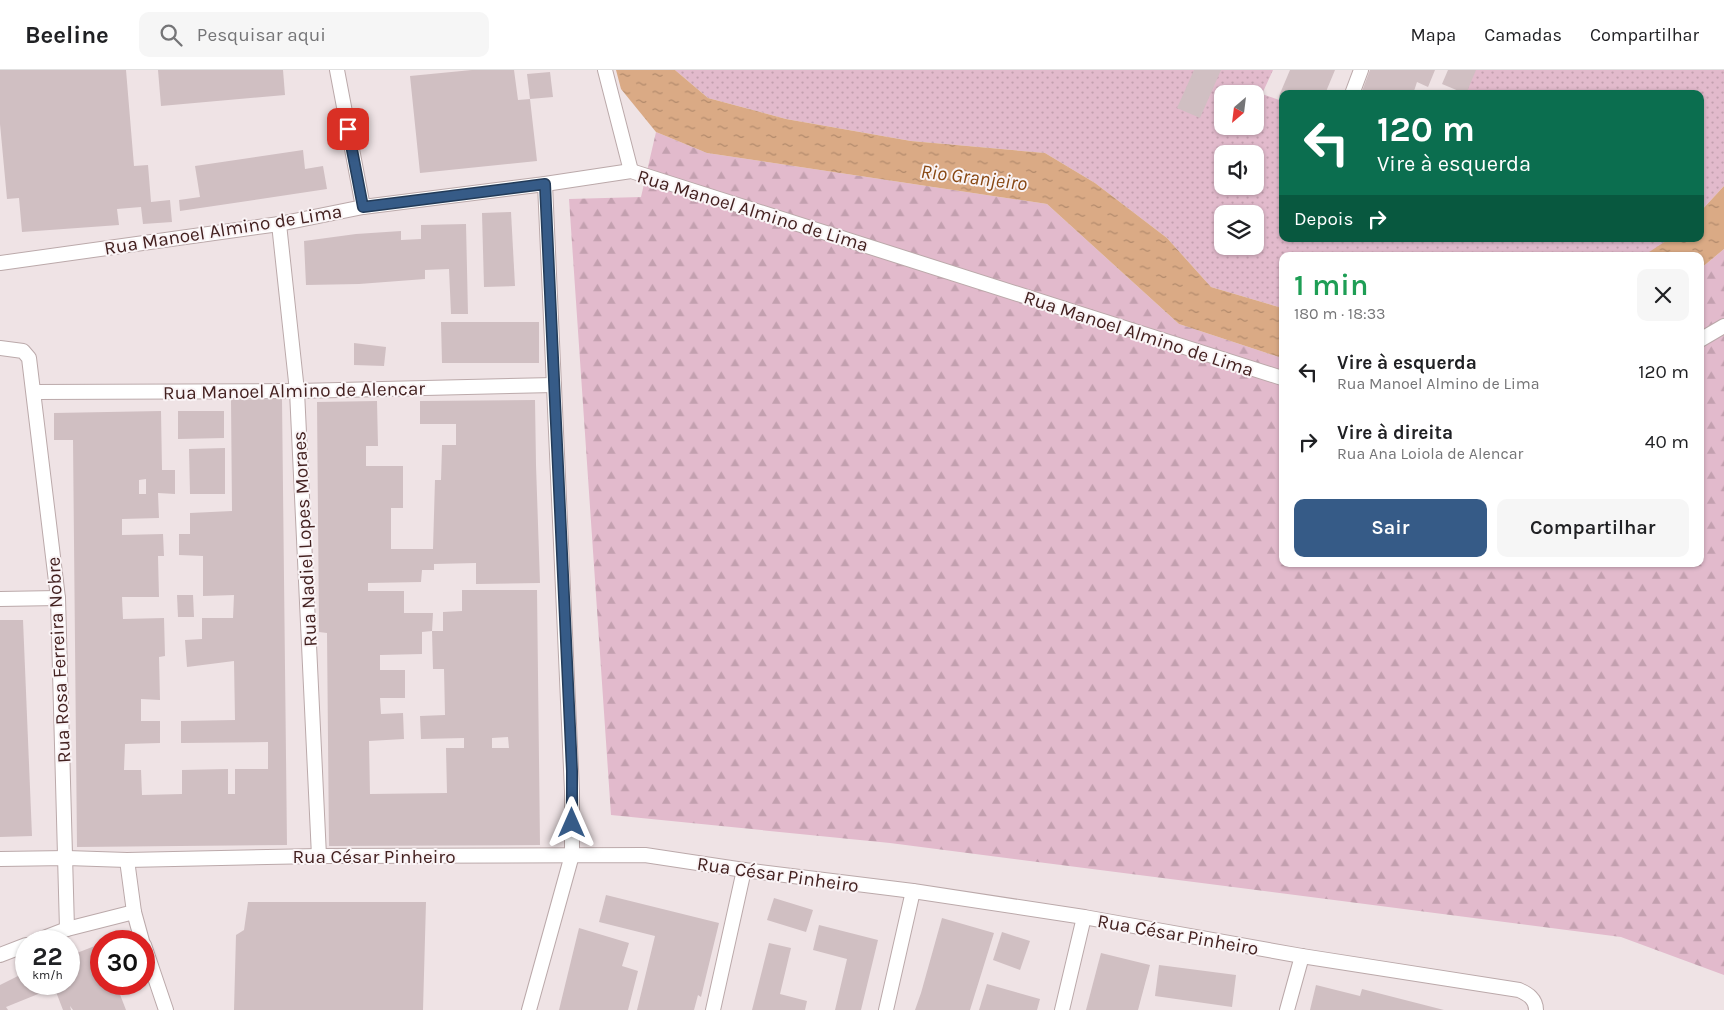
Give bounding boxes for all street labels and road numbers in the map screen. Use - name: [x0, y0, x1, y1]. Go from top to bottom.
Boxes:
- street label: Rua Manoel Almino de Lima: [635, 165, 871, 257]
- street label: Rua Manoel Almino de Lima: [103, 200, 344, 260]
- street label: Rua Manoel Almino de Lima: [1021, 286, 1256, 382]
- street label: Rua Manoel Almino de Alencar: [163, 378, 425, 404]
- street label: Rua Nadiel Lopes Moraes: [288, 430, 322, 648]
- street label: Rua Rosa Ferreira Nobre: [43, 556, 75, 764]
- street label: Rua César Pinheiro: [292, 846, 456, 868]
- street label: Rua César Pinheiro: [696, 853, 860, 897]
- street label: Rua César Pinheiro: [1096, 910, 1260, 960]

